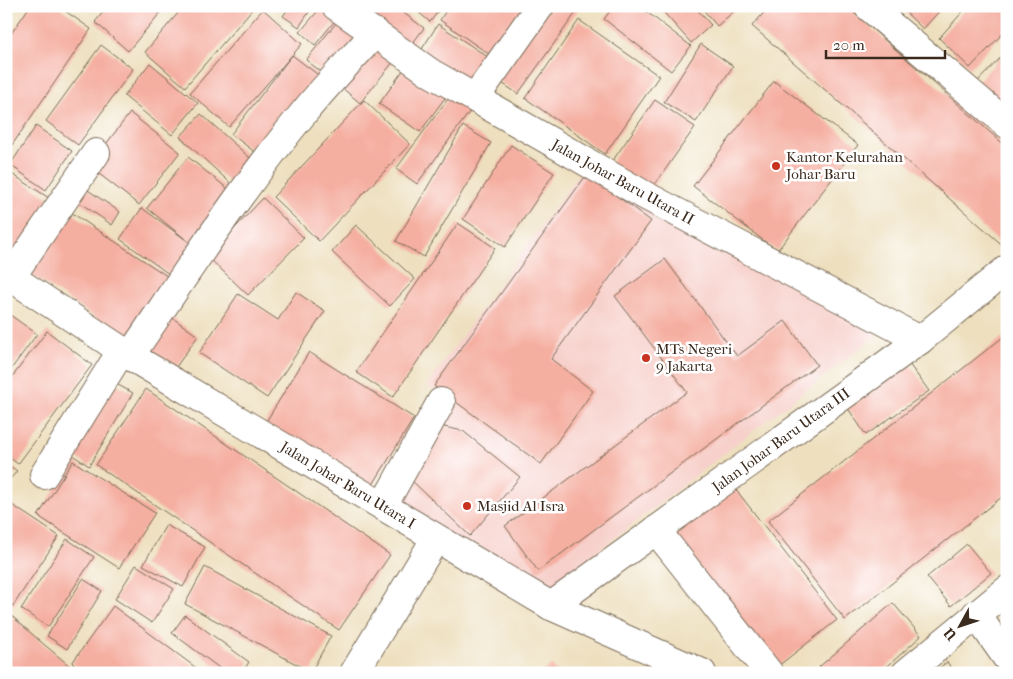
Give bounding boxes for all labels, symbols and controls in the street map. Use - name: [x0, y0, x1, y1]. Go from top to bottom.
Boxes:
- scale bar: [826, 28, 944, 60]
- text: 20 m: [833, 36, 865, 54]
- street label: Jalan Johar Baru Utara II: [548, 135, 697, 229]
- place label: Kantor Kelurahan Johar Baru: [785, 148, 903, 183]
- marker: Kantor Kelurahan Johar Baru: [770, 160, 782, 172]
- place label: MTs Negeri 9 Jakarta: [656, 340, 733, 375]
- marker: MTs Negeri 9 Jakarta: [640, 352, 652, 364]
- street label: Jalan Johar Baru Utara III: [708, 384, 854, 497]
- street label: Jalan Johar Baru Utara I: [276, 437, 419, 532]
- place label: Masjid Al Isra: [477, 497, 566, 515]
- marker: Masjid Al Isra: [461, 500, 473, 512]
- north arrow: [936, 602, 986, 652]
- text: U: [940, 624, 961, 644]

